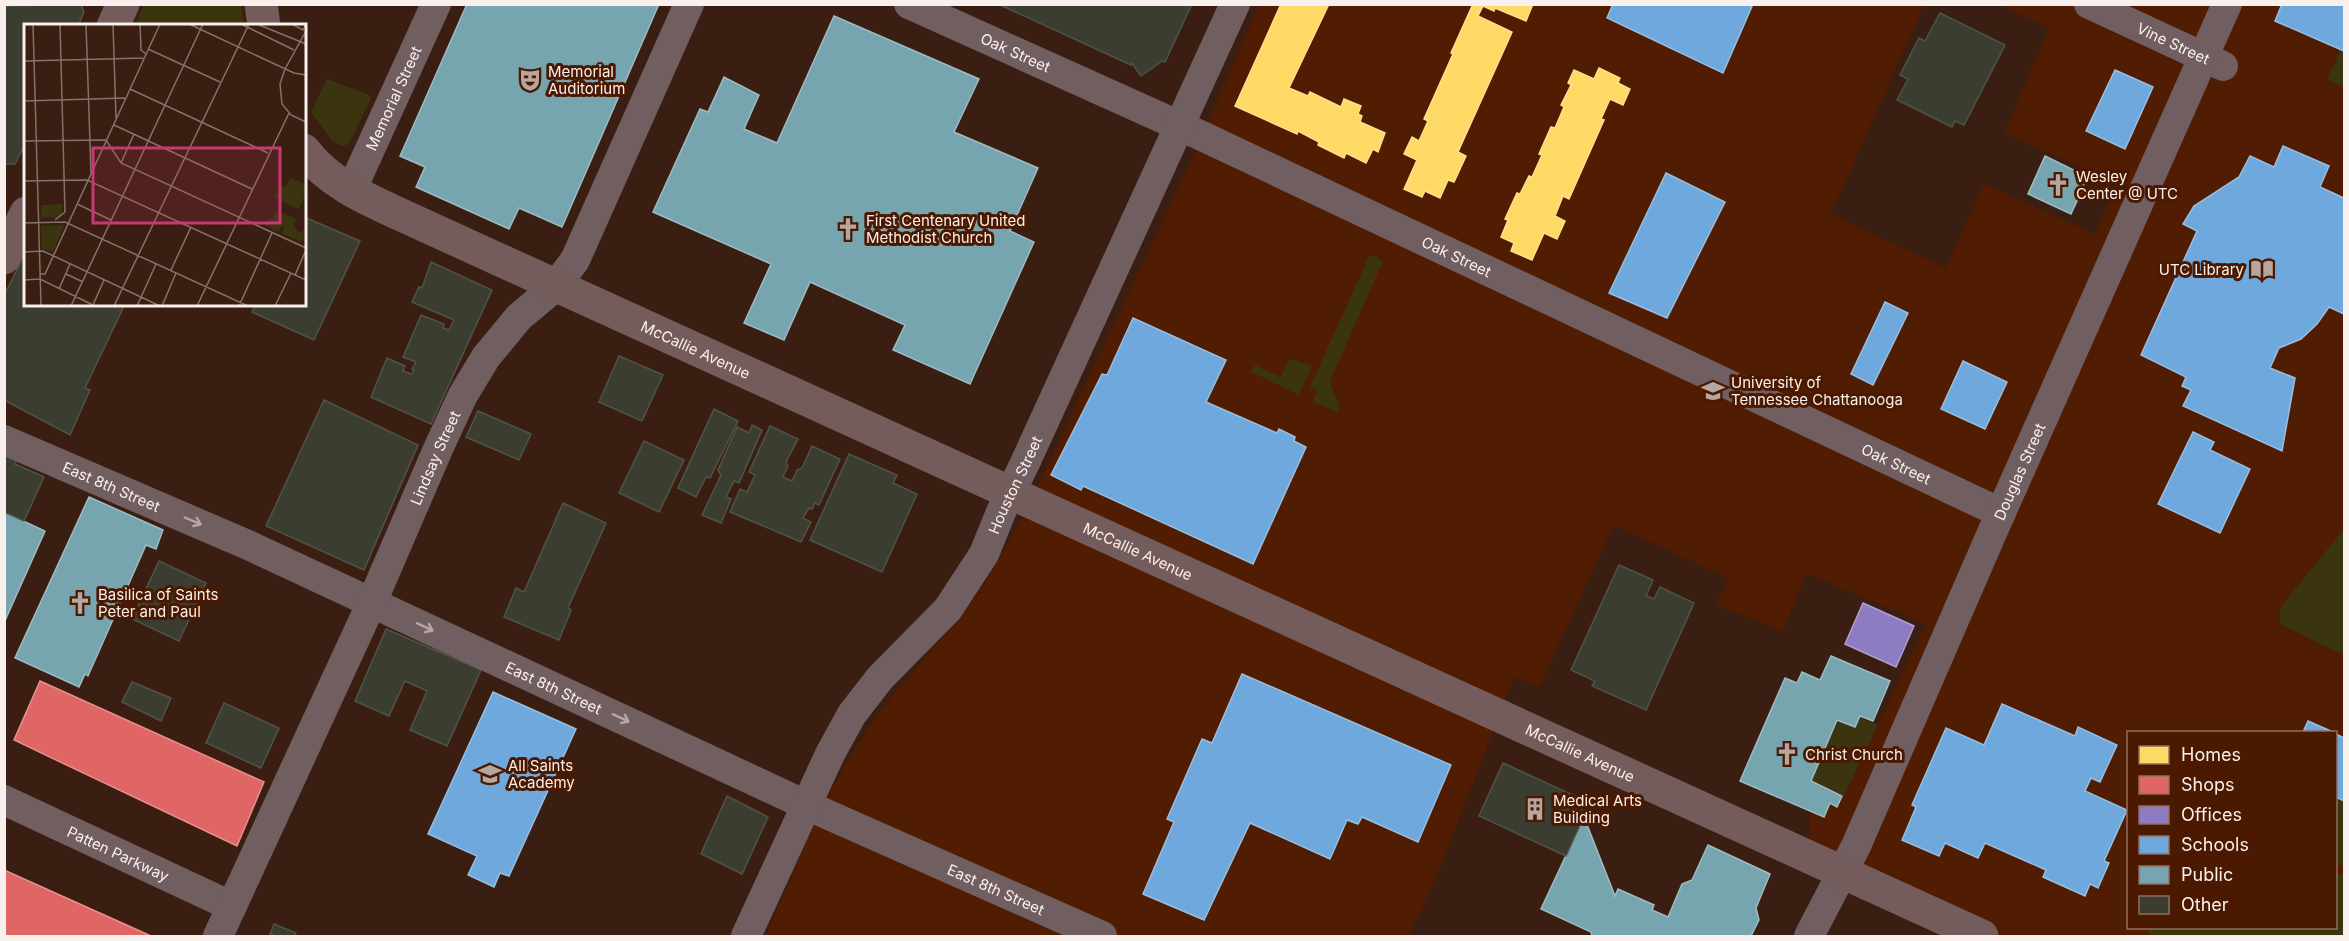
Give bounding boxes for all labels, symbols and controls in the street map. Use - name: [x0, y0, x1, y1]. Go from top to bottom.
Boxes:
- street label: Vine Street: [2134, 18, 2213, 68]
- inset map: [24, 24, 306, 306]
- street label: Oak Street: [978, 28, 1054, 76]
- street label: Memorial Street: [361, 43, 425, 153]
- place label: Memorial Auditorium: [548, 62, 625, 98]
- theatre icon: Memorial Auditorium: [517, 67, 543, 93]
- place label: Wesley Center @ UTC: [2076, 167, 2178, 203]
- church icon: Wesley Center @ UTC: [2045, 172, 2071, 198]
- place label: First Centenary United Methodist Church: [866, 211, 1025, 247]
- church icon: First Centenary United Methodist Church: [835, 216, 861, 242]
- street label: Oak Street: [1419, 232, 1495, 281]
- library icon: UTC Library: [2249, 256, 2275, 282]
- place label: UTC Library: [2159, 260, 2245, 279]
- street label: McCallie Avenue: [638, 316, 754, 382]
- place label: University of Tennessee Chattanooga: [1731, 373, 1903, 409]
- school or university icon: University of Tennessee Chattanooga: [1700, 378, 1726, 404]
- street label: Lindsay Street: [405, 408, 464, 508]
- street label: Douglas Street: [1989, 420, 2049, 523]
- street label: Houston Street: [984, 433, 1046, 537]
- street label: Oak Street: [1858, 439, 1934, 488]
- street label: East 8th Street: [60, 457, 163, 516]
- one-way arrow: [184, 517, 202, 528]
- street label: McCallie Avenue: [1080, 518, 1196, 584]
- place label: Basilica of Saints Peter and Paul: [98, 585, 218, 621]
- church icon: Basilica of Saints Peter and Paul: [67, 590, 93, 616]
- one-way arrow: [415, 621, 433, 633]
- street label: East 8th Street: [503, 657, 605, 718]
- one-way arrow: [611, 713, 629, 725]
- street label: McCallie Avenue: [1522, 720, 1638, 786]
- legend: [2127, 731, 2337, 929]
- church icon: Christ Church: [1774, 741, 1800, 767]
- text: Homes: [2181, 744, 2241, 765]
- place label: Christ Church: [1805, 745, 1903, 764]
- place label: All Saints Academy: [508, 756, 575, 792]
- school or university icon: All Saints Academy: [477, 761, 503, 787]
- text: Shops: [2181, 774, 2235, 795]
- place label: Medical Arts Building: [1553, 791, 1642, 827]
- building icon: Medical Arts Building: [1522, 796, 1548, 822]
- text: Offices: [2181, 804, 2242, 825]
- street label: Patten Parkway: [64, 821, 173, 885]
- text: Schools: [2181, 834, 2249, 855]
- street label: East 8th Street: [945, 859, 1048, 919]
- text: Public: [2181, 864, 2233, 885]
- text: Other: [2181, 894, 2229, 915]

